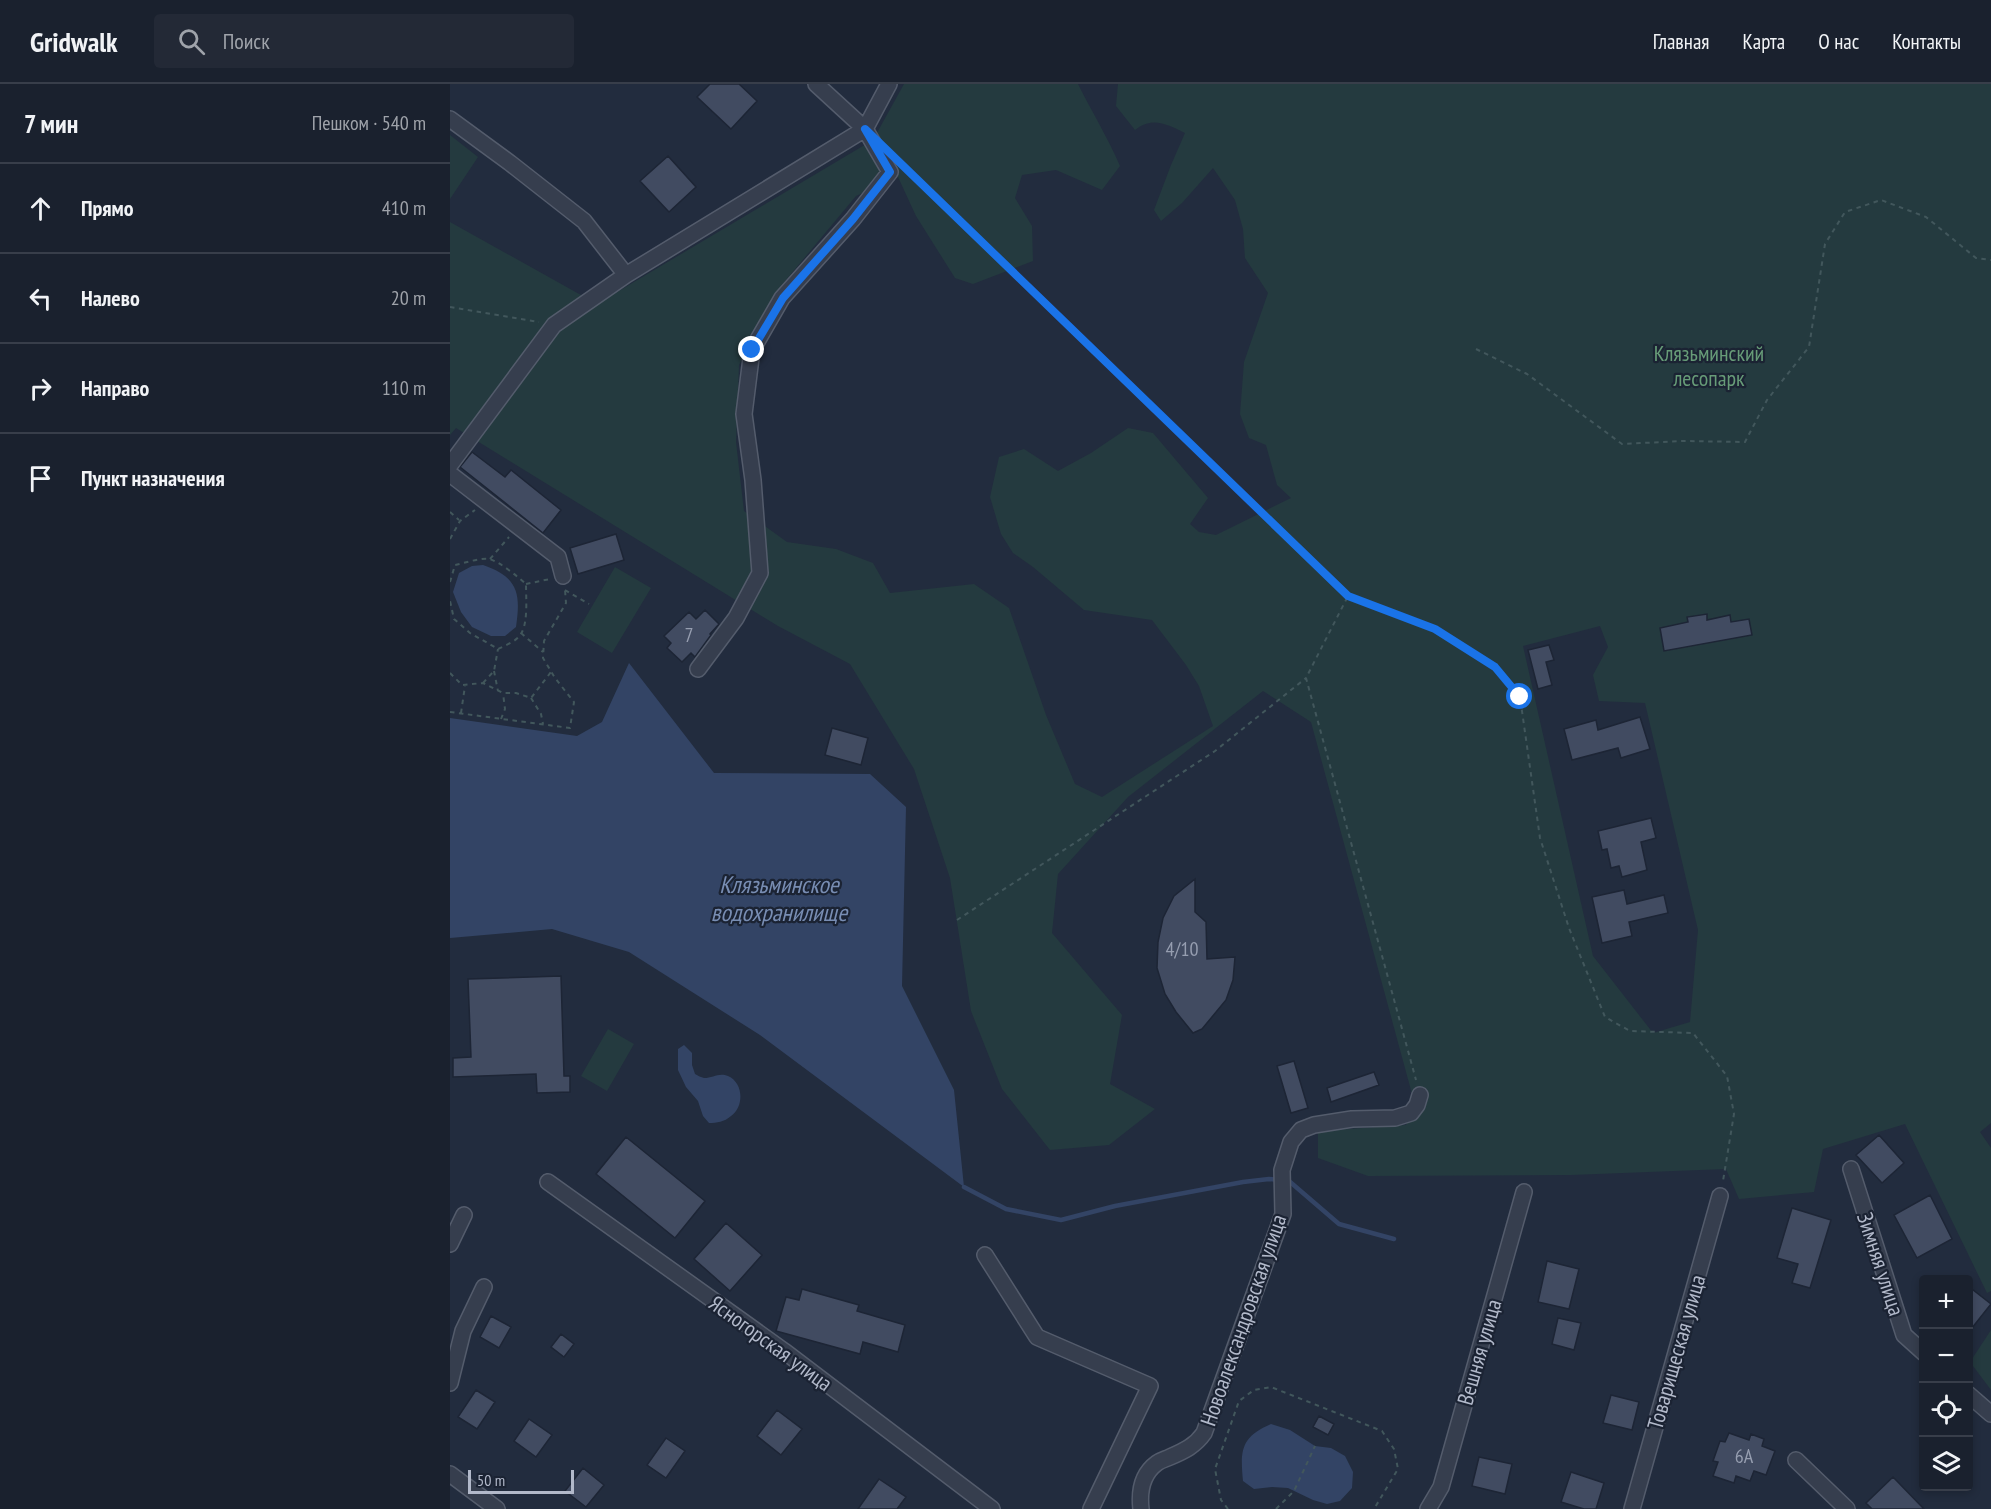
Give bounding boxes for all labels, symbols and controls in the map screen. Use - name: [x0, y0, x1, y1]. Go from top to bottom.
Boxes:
- search box: [154, 14, 574, 68]
- text: Gridwalk: [30, 23, 118, 60]
- icon: search: [175, 25, 208, 58]
- text: Поиск: [223, 27, 270, 55]
- text: Главная: [1653, 28, 1709, 55]
- text: Карта: [1742, 28, 1785, 55]
- text: О нас: [1818, 28, 1859, 55]
- text: Контакты: [1892, 28, 1961, 55]
- text: 7 мин: [24, 107, 78, 140]
- text: Пешком · 540 m: [312, 110, 426, 136]
- icon: ahead: [24, 192, 57, 225]
- text: Прямо: [81, 194, 134, 222]
- text: 410 m: [382, 195, 426, 221]
- icon: left: [24, 282, 57, 315]
- text: Налево: [81, 284, 140, 312]
- text: 20 m: [391, 285, 426, 311]
- route end: [738, 336, 764, 362]
- park label: Клязьминский лесопарк: [1654, 339, 1764, 392]
- icon: right: [24, 372, 57, 405]
- text: Направо: [81, 374, 149, 402]
- text: 110 m: [382, 375, 426, 401]
- icon: arrive: [24, 462, 57, 495]
- text: Пункт назначения: [81, 464, 225, 492]
- house number: 7: [685, 622, 694, 648]
- route start: [1506, 683, 1532, 709]
- water label: Клязьминское водохранилище: [711, 869, 849, 928]
- house number: 4/10: [1166, 936, 1198, 962]
- street label: Зимняя улица: [1851, 1209, 1911, 1319]
- street label: Новоалександровская улица: [1194, 1211, 1292, 1429]
- street label: Товарищеская улица: [1641, 1271, 1711, 1433]
- map controls: [1919, 1275, 1973, 1491]
- button: +: [1919, 1275, 1973, 1329]
- street label: Ясногорская улица: [704, 1289, 838, 1397]
- street label: Вешняя улица: [1451, 1296, 1507, 1408]
- button: −: [1919, 1329, 1973, 1383]
- button: locate: [1919, 1383, 1973, 1437]
- button: layers: [1919, 1437, 1973, 1491]
- house number: 6А: [1735, 1443, 1754, 1469]
- scale bar: [468, 1467, 574, 1494]
- text: 50 m: [477, 1470, 505, 1490]

